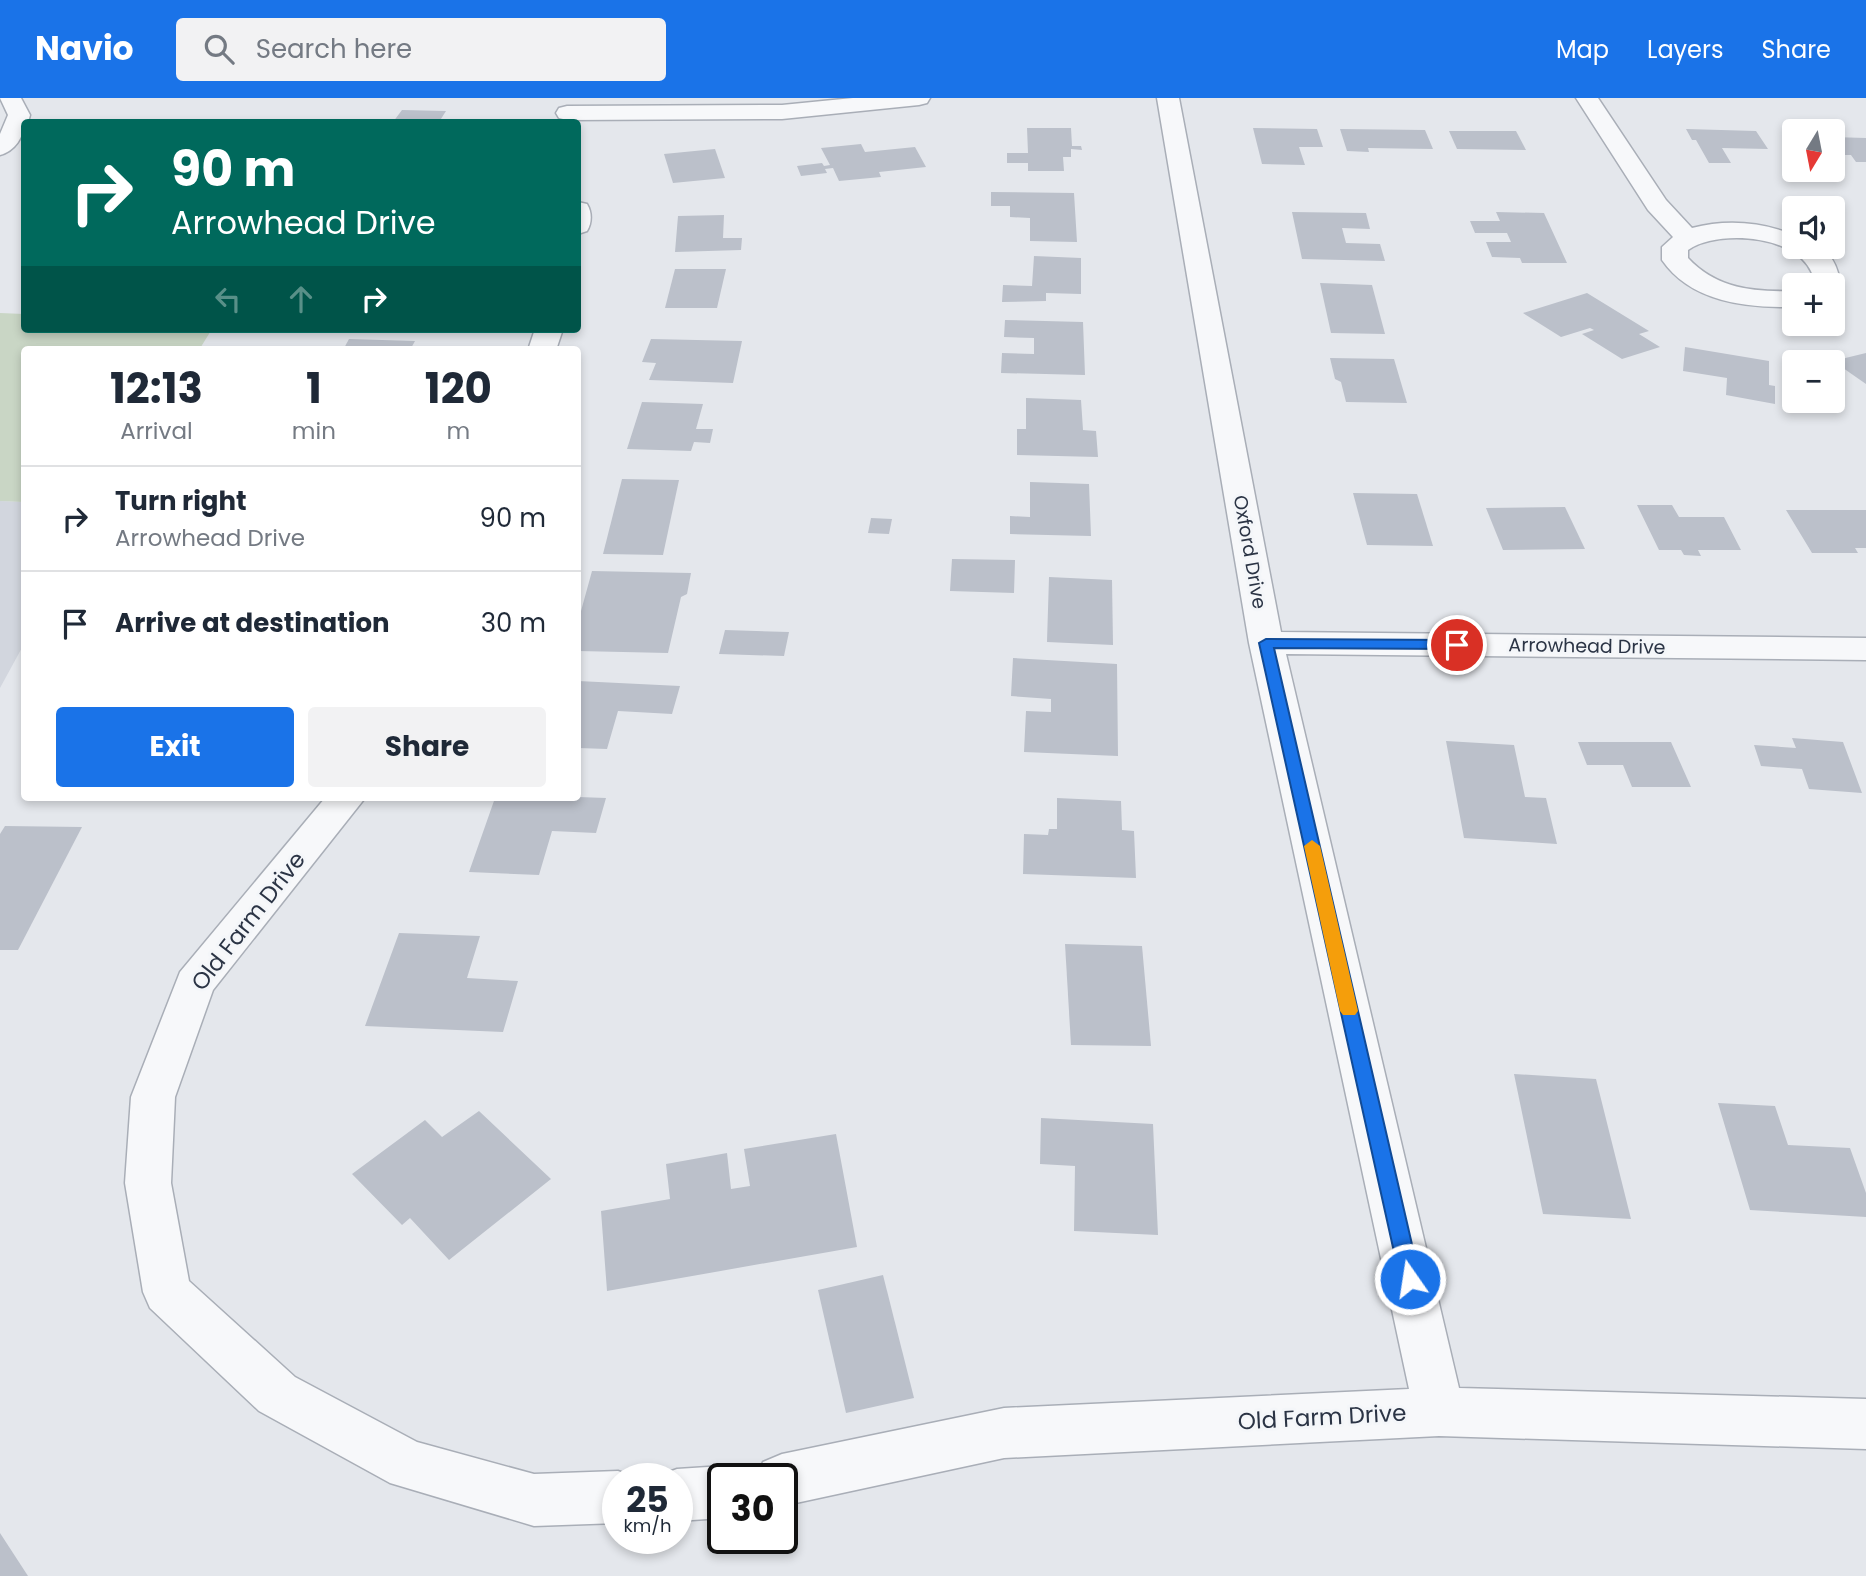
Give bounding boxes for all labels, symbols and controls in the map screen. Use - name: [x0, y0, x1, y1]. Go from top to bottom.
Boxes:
- search box: [176, 18, 666, 81]
- text: Navio: [35, 25, 134, 72]
- icon: search: [200, 30, 238, 68]
- text: Search here: [256, 31, 412, 67]
- text: Map: [1556, 33, 1609, 66]
- text: Layers: [1647, 33, 1723, 66]
- text: Share: [1761, 33, 1831, 66]
- north arrow: [1782, 119, 1844, 182]
- map controls: [1782, 119, 1845, 413]
- text: 90 m: [171, 135, 295, 203]
- icon: right: [56, 147, 147, 238]
- button: sound: [1782, 196, 1845, 259]
- text: Arrowhead Drive: [171, 200, 436, 245]
- button: +: [1782, 273, 1845, 336]
- icon: left: [209, 280, 247, 318]
- icon: ahead: [282, 280, 320, 318]
- icon: right: [355, 280, 393, 318]
- button: −: [1782, 350, 1845, 413]
- text: 12:13: [110, 359, 203, 418]
- text: 1: [306, 359, 322, 418]
- text: 120: [425, 359, 492, 418]
- text: Arrival: [120, 415, 193, 447]
- text: min: [292, 415, 336, 447]
- text: m: [447, 415, 470, 447]
- text: Turn right: [115, 483, 247, 519]
- street label: Oxford Drive: [1227, 493, 1273, 611]
- icon: right: [56, 500, 94, 538]
- text: 90 m: [480, 500, 546, 536]
- text: Arrowhead Drive: [115, 522, 305, 554]
- icon: arrive: [56, 605, 94, 643]
- text: Arrive at destination: [115, 605, 390, 641]
- text: 30 m: [481, 605, 546, 641]
- pin: [1427, 615, 1487, 675]
- icon: arrive: [1438, 626, 1476, 664]
- street label: Arrowhead Drive: [1508, 631, 1666, 661]
- button: Exit: [56, 707, 294, 787]
- button: Share: [308, 707, 546, 787]
- street label: Old Farm Drive: [183, 845, 313, 997]
- position arrow: [1373, 1242, 1447, 1316]
- street label: Old Farm Drive: [1237, 1397, 1407, 1437]
- speed limit sign: 30: [707, 1463, 798, 1554]
- text: 25: [626, 1475, 669, 1524]
- text: km/h: [624, 1513, 671, 1538]

